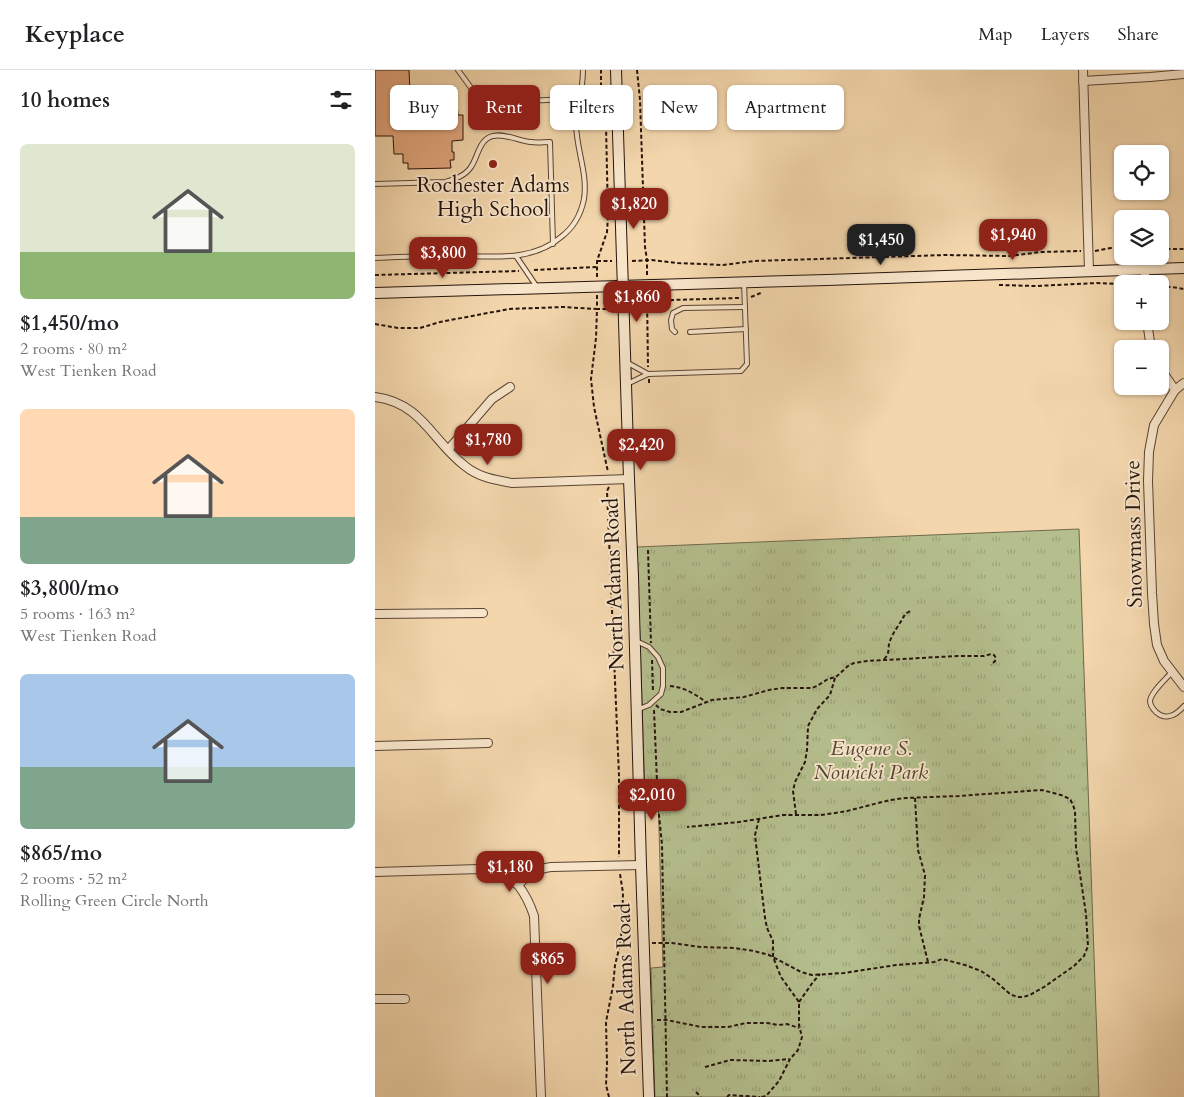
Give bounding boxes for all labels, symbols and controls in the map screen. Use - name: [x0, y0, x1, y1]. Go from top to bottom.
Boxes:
- text: Keyplace: [25, 18, 125, 51]
- text: Map: [978, 22, 1013, 47]
- text: Layers: [1041, 22, 1090, 47]
- text: Share: [1118, 22, 1159, 47]
- chip: Buy: [390, 85, 458, 130]
- chip: Rent: [468, 85, 540, 130]
- chip: Filters: [550, 85, 633, 130]
- chip: New: [643, 85, 717, 130]
- chip: Apartment: [727, 85, 844, 130]
- text: 10 homes: [20, 86, 110, 115]
- icon: filters: [327, 86, 355, 114]
- map controls: [1114, 145, 1169, 395]
- button: locate: [1114, 145, 1169, 200]
- marker: Rochester Adams High School: [487, 158, 499, 170]
- place label: Rochester Adams High School: [416, 171, 570, 224]
- icon: home: [143, 176, 233, 266]
- pin: $1,820: [593, 188, 675, 230]
- text: $1,820: [611, 193, 657, 215]
- button: layers: [1114, 210, 1169, 265]
- pin: $1,940: [972, 218, 1054, 261]
- pin: $1,450: [840, 224, 922, 266]
- text: $1,940: [990, 224, 1036, 246]
- text: $1,450: [858, 229, 904, 251]
- pin: $3,800: [402, 236, 484, 279]
- text: $3,800: [420, 242, 466, 264]
- button: +: [1114, 275, 1169, 330]
- pin: $1,860: [596, 280, 678, 323]
- text: $1,860: [614, 286, 660, 308]
- text: $1,450/mo: [20, 309, 119, 338]
- text: 2 rooms · 80 m²: [20, 338, 127, 360]
- button: −: [1114, 340, 1169, 395]
- text: West Tienken Road: [20, 360, 157, 382]
- pin: $1,780: [447, 424, 529, 466]
- pin: $2,420: [600, 428, 682, 471]
- text: $1,780: [465, 429, 511, 451]
- text: $2,420: [618, 434, 664, 456]
- icon: home: [143, 441, 233, 531]
- street label: Snowmass Drive: [1118, 460, 1150, 608]
- street label: North Adams Road: [596, 497, 632, 671]
- text: $3,800/mo: [20, 574, 119, 603]
- text: 5 rooms · 163 m²: [20, 603, 135, 625]
- text: West Tienken Road: [20, 625, 157, 647]
- icon: home: [143, 706, 233, 796]
- park label: Eugene S. Nowicki Park: [814, 734, 929, 787]
- pin: $2,010: [611, 778, 693, 821]
- text: $2,010: [629, 784, 675, 806]
- text: $865/mo: [20, 839, 102, 868]
- pin: $1,180: [469, 850, 551, 893]
- text: $1,180: [487, 856, 533, 878]
- text: 2 rooms · 52 m²: [20, 868, 127, 890]
- text: Rolling Green Circle North: [20, 890, 209, 912]
- street label: North Adams Road: [608, 902, 644, 1076]
- pin: $865: [518, 942, 578, 985]
- text: $865: [532, 948, 564, 970]

